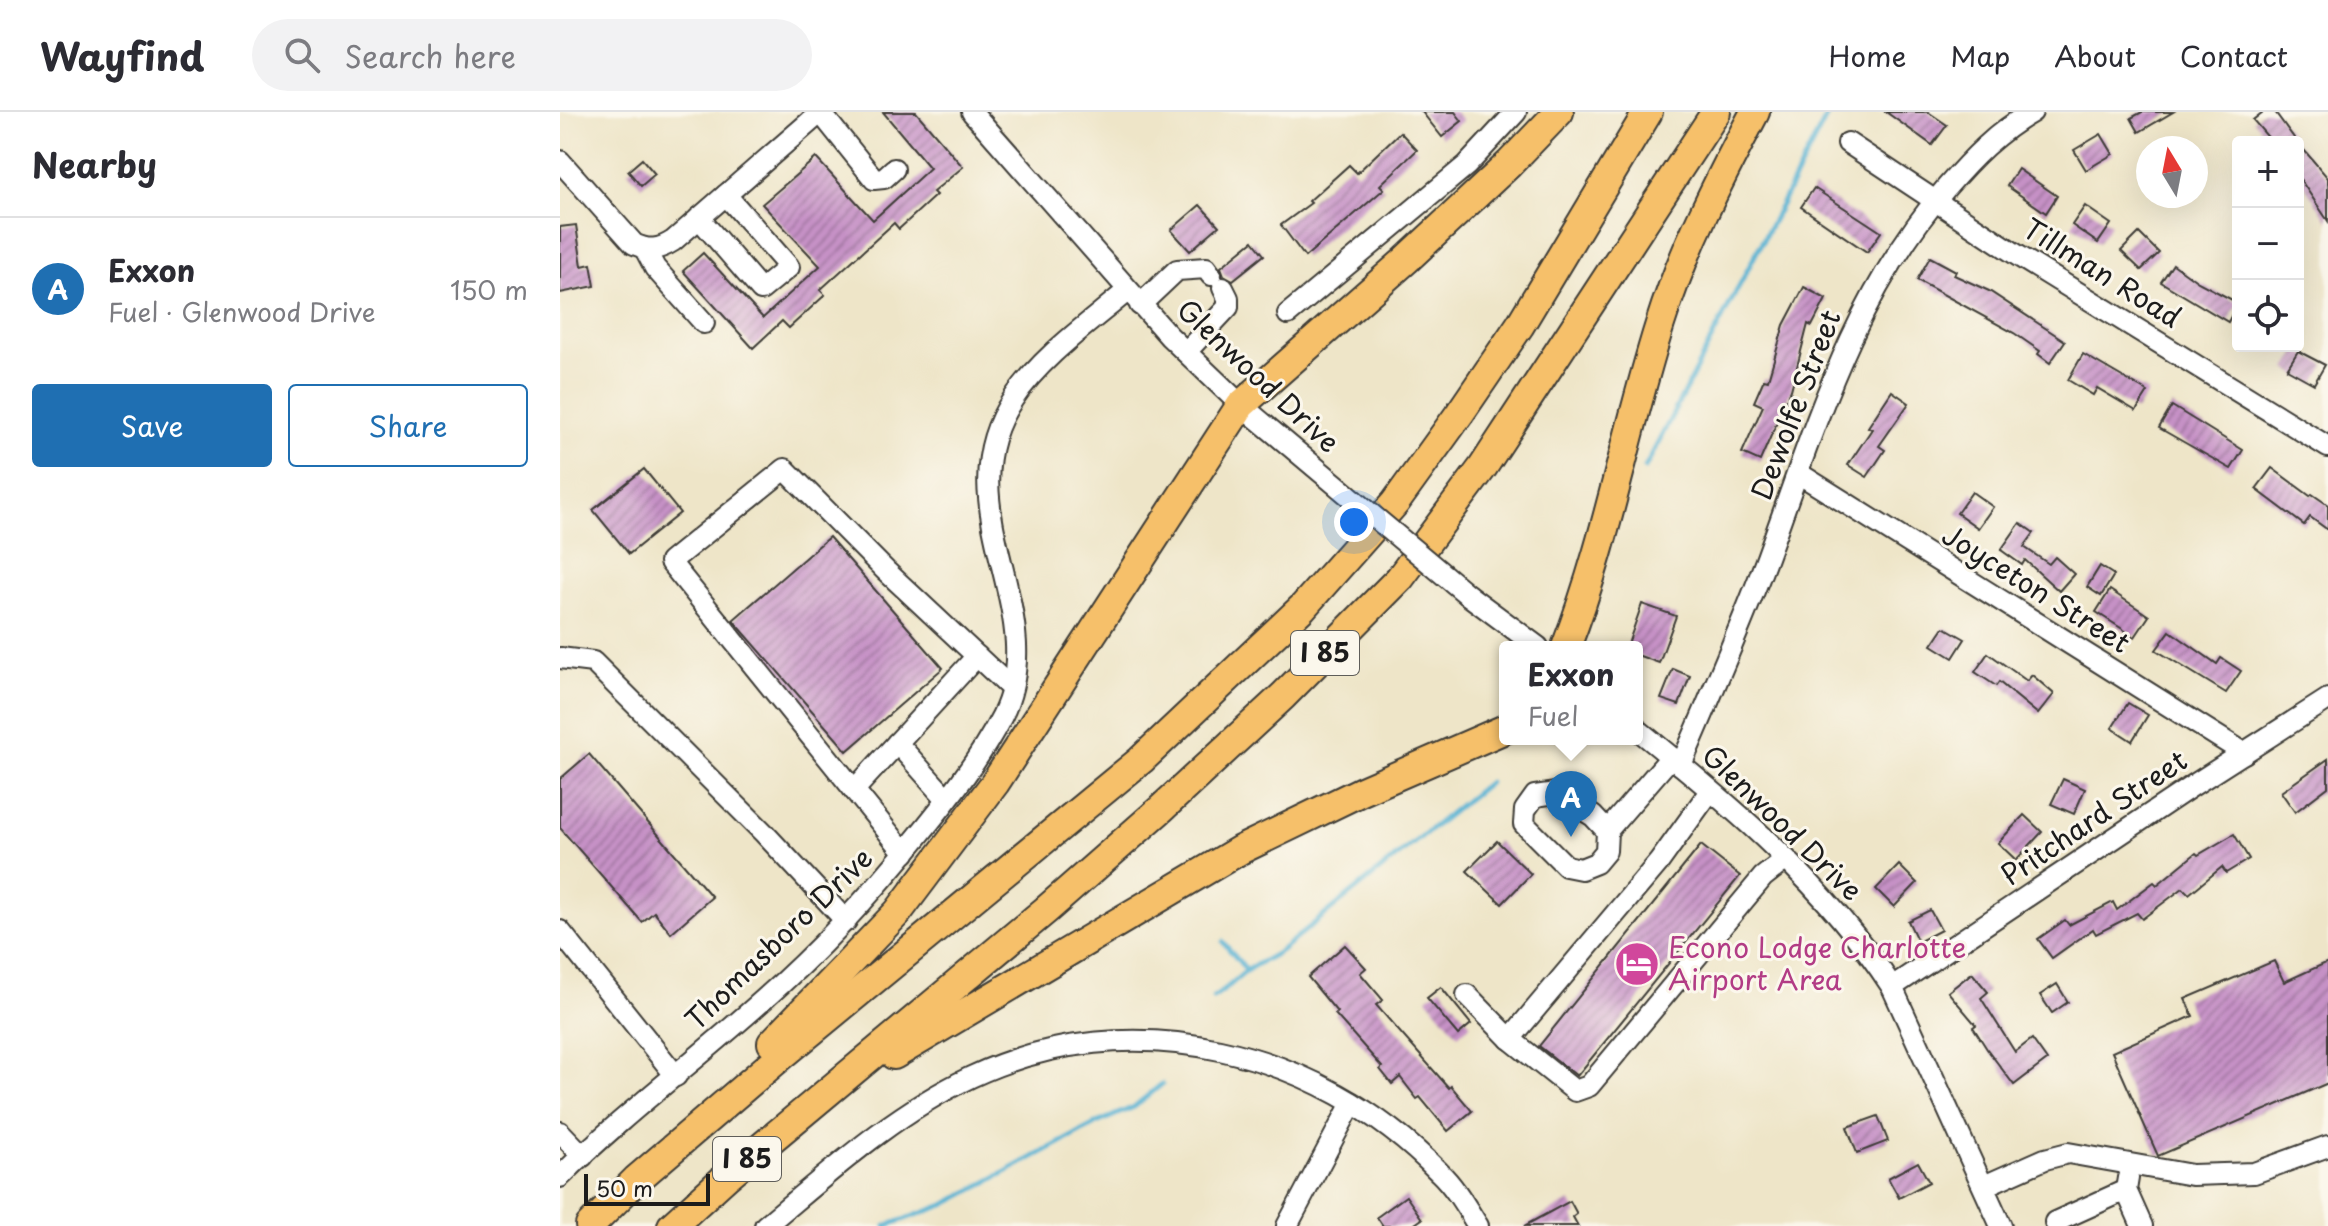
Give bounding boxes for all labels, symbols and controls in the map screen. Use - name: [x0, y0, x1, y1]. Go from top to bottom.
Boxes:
- search box: [252, 19, 812, 91]
- text: Wayfind: [40, 27, 204, 84]
- icon: search: [280, 33, 324, 77]
- text: Search here: [344, 33, 516, 78]
- text: Home: [1828, 34, 1906, 77]
- text: Map: [1950, 34, 2010, 77]
- text: About: [2054, 34, 2136, 77]
- text: Contact: [2180, 34, 2288, 77]
- north arrow: [2136, 136, 2208, 208]
- map controls: [2232, 136, 2304, 352]
- button: +: [2232, 136, 2304, 208]
- text: Nearby: [32, 138, 157, 190]
- street label: Tillman Road: [2015, 206, 2190, 337]
- button: −: [2232, 208, 2304, 280]
- text: Exxon: [108, 247, 195, 292]
- text: A: [48, 270, 68, 309]
- text: 150 m: [450, 270, 528, 309]
- button: locate: [2232, 280, 2304, 352]
- street label: Glenwood Drive: [1168, 288, 1350, 462]
- text: Fuel · Glenwood Drive: [108, 292, 376, 331]
- street label: Dewolfe Street: [1739, 303, 1851, 506]
- button: Save: [32, 384, 272, 467]
- button: Share: [288, 384, 528, 467]
- your location: [1334, 502, 1374, 542]
- street label: Joyceton Street: [1934, 513, 2139, 663]
- road number: I 85: [1291, 631, 1359, 675]
- popup: [1499, 641, 1643, 745]
- text: Exxon: [1527, 651, 1615, 696]
- text: Fuel: [1527, 696, 1578, 735]
- street label: Glenwood Drive: [1693, 734, 1873, 910]
- street label: Pritchard Street: [1991, 738, 2195, 895]
- pin: A: [1545, 771, 1597, 837]
- street label: Thomasboro Drive: [674, 837, 882, 1039]
- place label: Econo Lodge Charlotte Airport Area: [1668, 925, 1966, 1000]
- hotel icon: Econo Lodge Charlotte Airport Area: [1613, 940, 1661, 988]
- road number: I 85: [713, 1137, 781, 1181]
- scale bar: [584, 1170, 710, 1206]
- text: 50 m: [596, 1171, 653, 1204]

